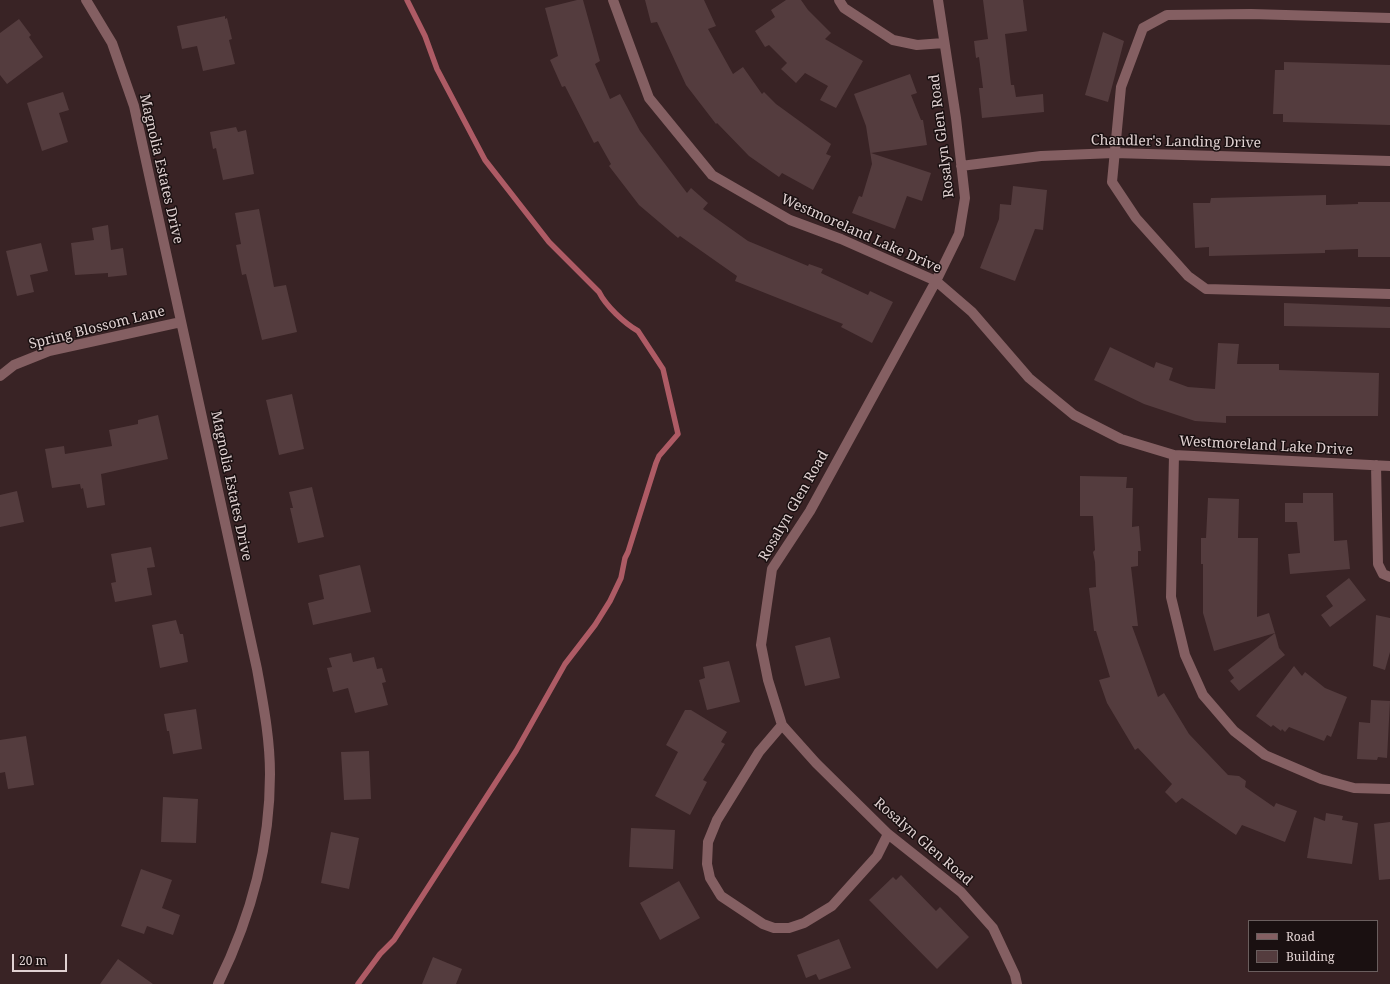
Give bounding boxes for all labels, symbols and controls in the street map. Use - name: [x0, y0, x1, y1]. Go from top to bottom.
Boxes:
- street label: Rosalyn Glen Road: [926, 73, 958, 199]
- street label: Magnolia Estates Drive: [136, 93, 186, 245]
- street label: Chandler's Landing Drive: [1091, 132, 1261, 152]
- street label: Westmoreland Lake Drive: [778, 191, 944, 277]
- street label: Spring Blossom Lane: [27, 303, 167, 353]
- street label: Magnolia Estates Drive: [207, 409, 255, 563]
- street label: Westmoreland Lake Drive: [1179, 433, 1353, 459]
- street label: Rosalyn Glen Road: [756, 448, 832, 564]
- street label: Rosalyn Glen Road: [870, 795, 976, 889]
- legend: [1248, 920, 1378, 972]
- text: Road: [1286, 928, 1315, 945]
- scale bar: [14, 946, 69, 972]
- text: Building: [1286, 948, 1334, 965]
- text: 20 m: [19, 952, 47, 969]

